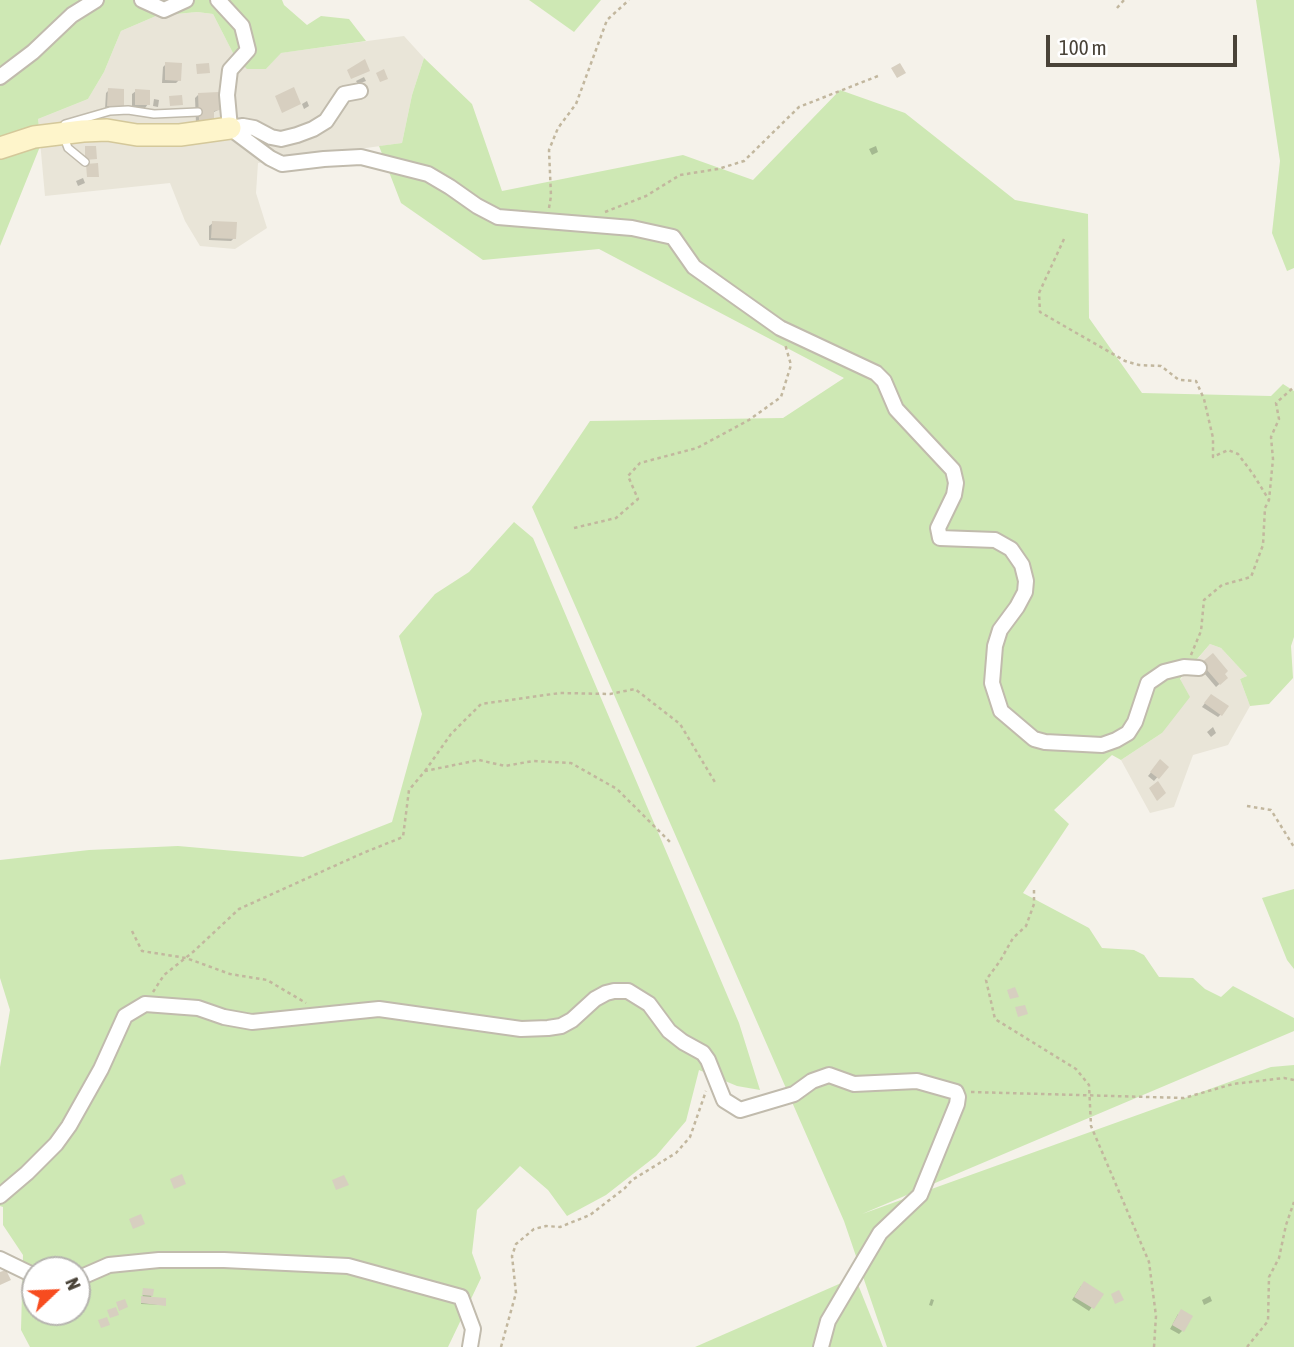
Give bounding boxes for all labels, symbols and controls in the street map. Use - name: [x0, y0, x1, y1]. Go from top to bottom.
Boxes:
- scale bar: [1049, 21, 1240, 65]
- text: 100 m: [1059, 35, 1107, 59]
- north arrow: [21, 1256, 91, 1326]
- text: N: [61, 1274, 86, 1293]

